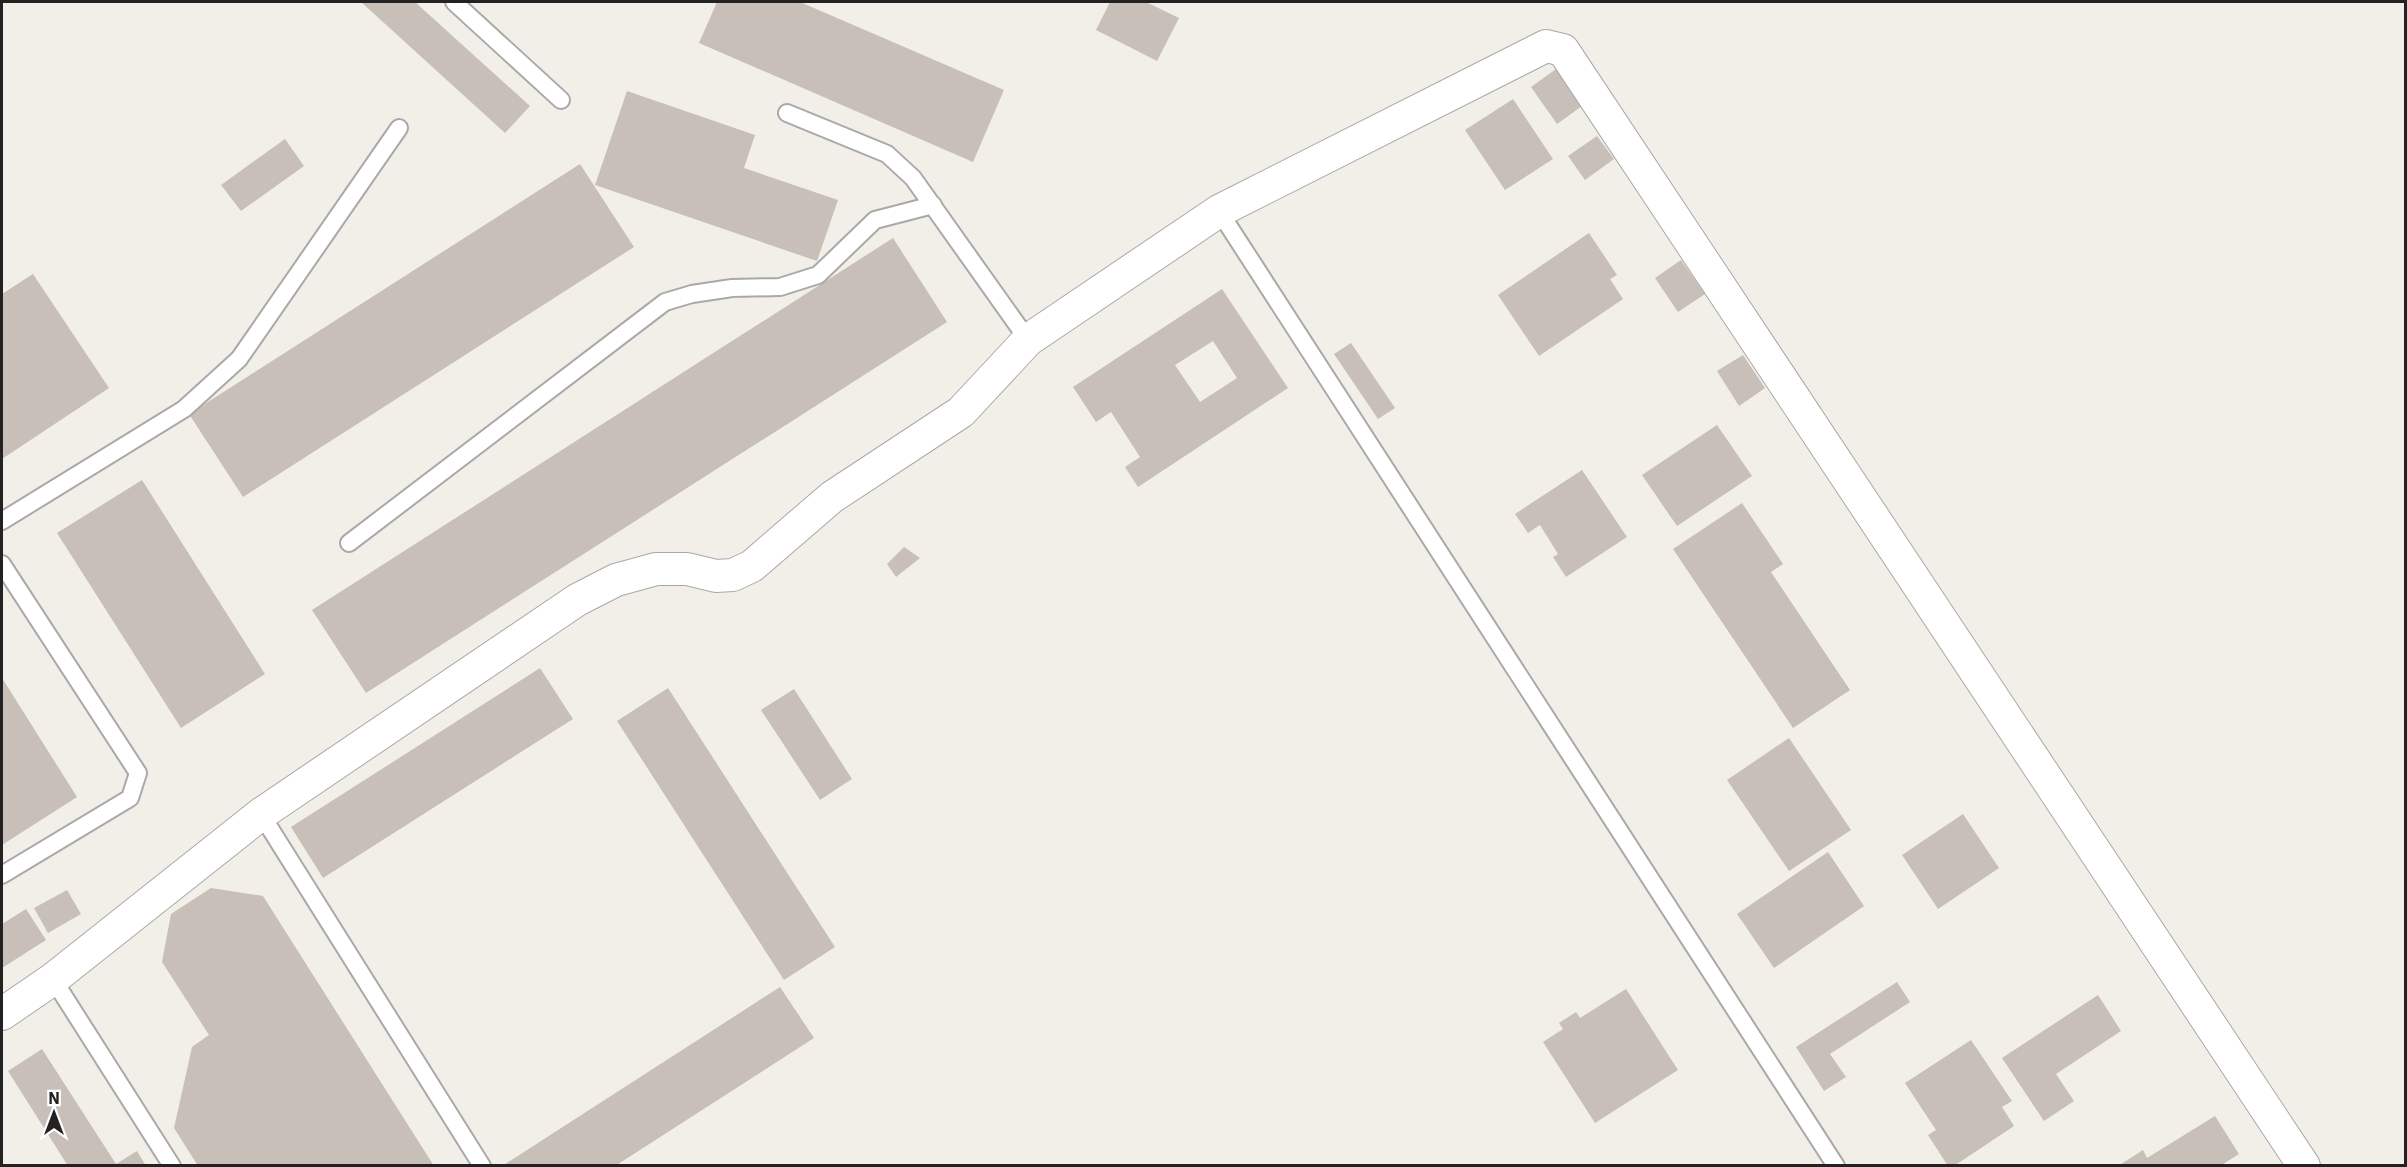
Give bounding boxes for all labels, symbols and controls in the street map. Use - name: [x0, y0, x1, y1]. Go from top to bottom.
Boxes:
- north arrow: [24, 1083, 84, 1143]
- text: N: [48, 1088, 60, 1108]

